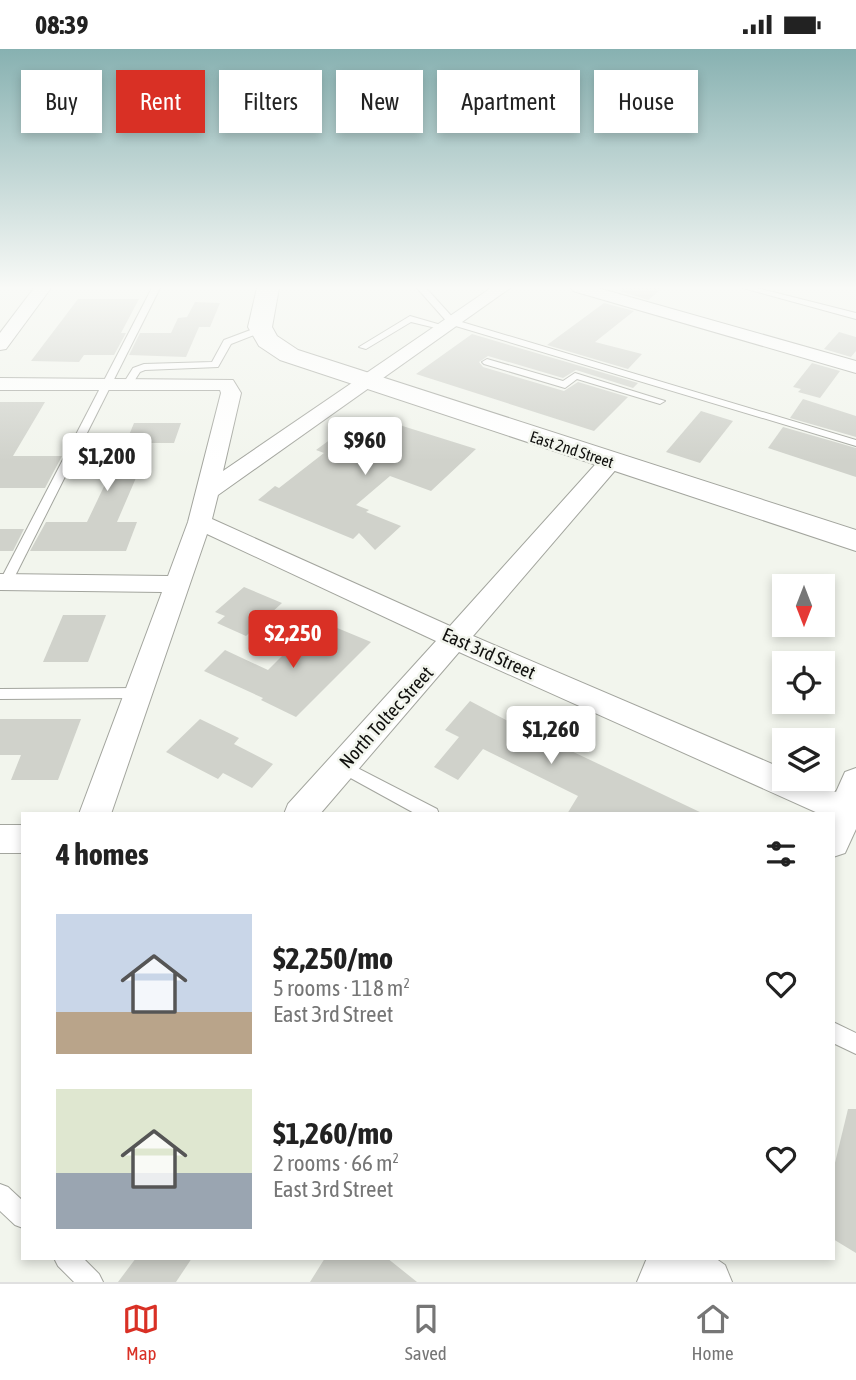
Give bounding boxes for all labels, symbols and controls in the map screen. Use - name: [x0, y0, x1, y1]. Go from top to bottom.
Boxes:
- text: 08:39: [35, 10, 89, 40]
- chip: Buy: [21, 70, 102, 133]
- chip: Rent: [116, 70, 205, 133]
- chip: Filters: [219, 70, 322, 133]
- chip: New: [336, 70, 423, 133]
- chip: Apartment: [437, 70, 580, 133]
- chip: House: [594, 70, 698, 133]
- pin: $960: [324, 417, 406, 477]
- text: $960: [344, 427, 386, 453]
- street label: East 2nd Street: [528, 427, 616, 471]
- pin: $1,200: [50, 433, 164, 493]
- text: $1,200: [79, 443, 136, 469]
- north arrow: [772, 574, 835, 637]
- map controls: [772, 574, 835, 791]
- pin: $2,250: [236, 611, 350, 670]
- text: $2,250: [265, 620, 322, 646]
- street label: East 3rd Street: [439, 623, 539, 683]
- button: locate: [772, 651, 835, 714]
- street label: North Toltec Street: [335, 662, 437, 772]
- pin: $1,260: [494, 707, 608, 766]
- text: $1,260: [523, 716, 580, 742]
- button: layers: [772, 728, 835, 791]
- icon: filters: [762, 835, 800, 873]
- text: 4 homes: [56, 837, 149, 871]
- text: $2,250/mo: [273, 941, 393, 975]
- icon: home: [112, 942, 196, 1026]
- icon: heart: [762, 965, 800, 1003]
- text: 5 rooms · 118 m²: [273, 975, 410, 1001]
- text: East 3rd Street: [273, 1001, 394, 1027]
- text: $1,260/mo: [273, 1116, 393, 1150]
- icon: home: [112, 1117, 196, 1201]
- icon: heart: [762, 1140, 800, 1178]
- text: 2 rooms · 66 m²: [273, 1150, 399, 1176]
- text: East 3rd Street: [273, 1176, 394, 1202]
- tab: Map: [122, 1300, 160, 1364]
- tab: Saved: [405, 1300, 447, 1364]
- tab: Home: [691, 1300, 734, 1364]

